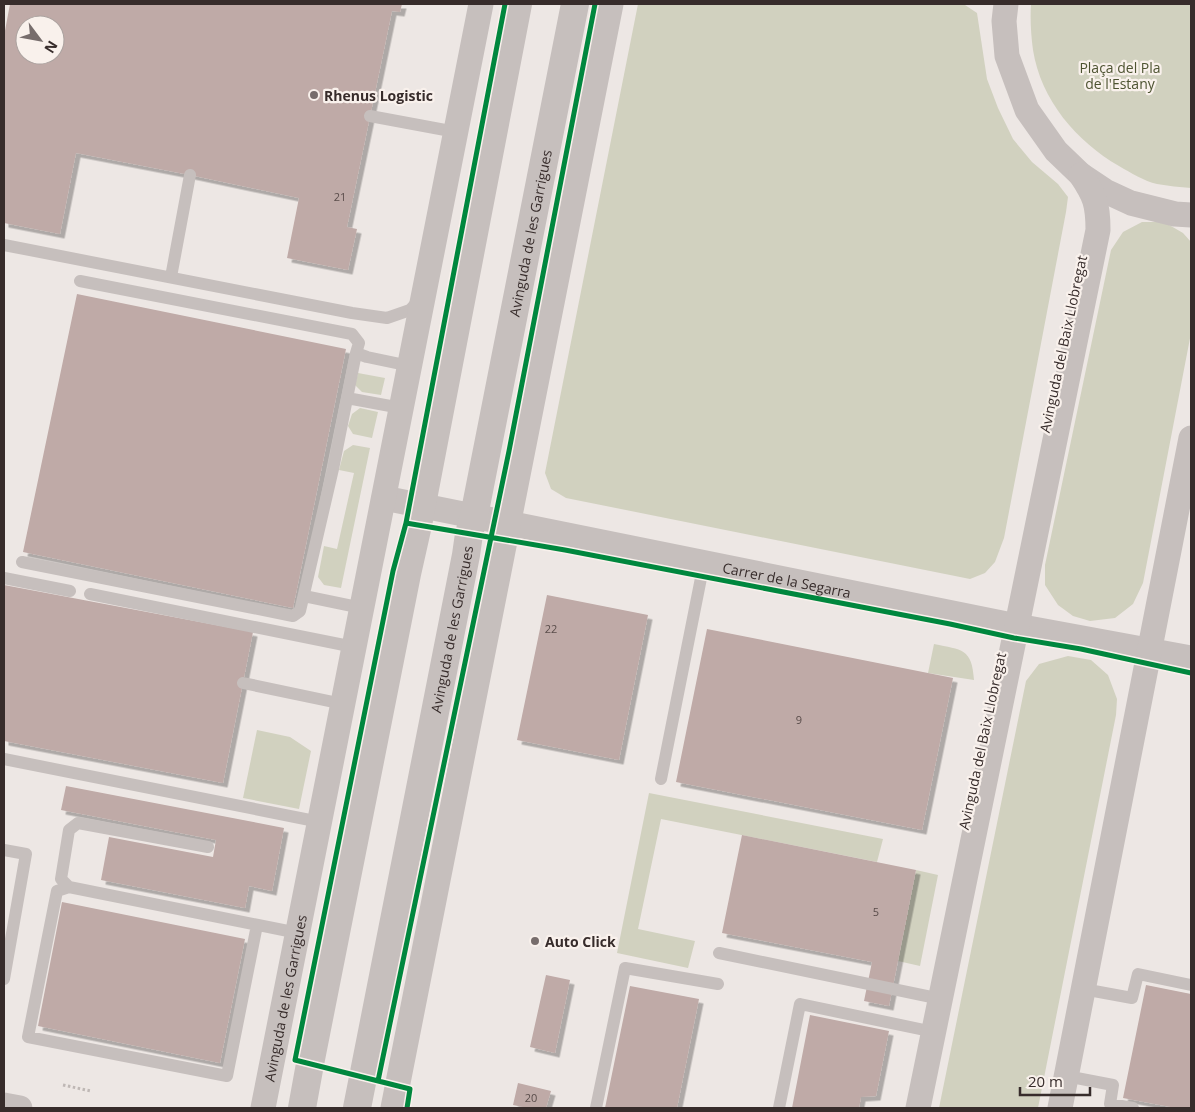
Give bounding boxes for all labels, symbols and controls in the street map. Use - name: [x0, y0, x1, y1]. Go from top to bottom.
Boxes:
- north arrow: [15, 15, 65, 65]
- text: N: [40, 37, 63, 57]
- park label: Plaça del Pla de l'Estany: [1079, 58, 1161, 93]
- place label: Rhenus Logistic: [324, 86, 433, 105]
- marker: Rhenus Logistic: [308, 89, 320, 101]
- street label: Avinguda de les Garrigues: [504, 148, 556, 318]
- house number: 21: [334, 189, 346, 204]
- street label: Avinguda del Baix Llobregat: [1035, 254, 1091, 434]
- street label: Avinguda de les Garrigues: [426, 544, 477, 714]
- street label: Carrer de la Segarra: [721, 557, 853, 602]
- house number: 22: [545, 621, 557, 636]
- street label: Avinguda del Baix Llobregat: [954, 651, 1010, 831]
- house number: 9: [796, 712, 802, 727]
- house number: 5: [873, 904, 879, 919]
- street label: Avinguda de les Garrigues: [259, 913, 311, 1083]
- place label: Auto Click: [545, 932, 616, 951]
- marker: Auto Click: [529, 935, 541, 947]
- scale bar: [1020, 1064, 1090, 1096]
- text: 20 m: [1028, 1071, 1063, 1091]
- house number: 20: [525, 1090, 537, 1105]

